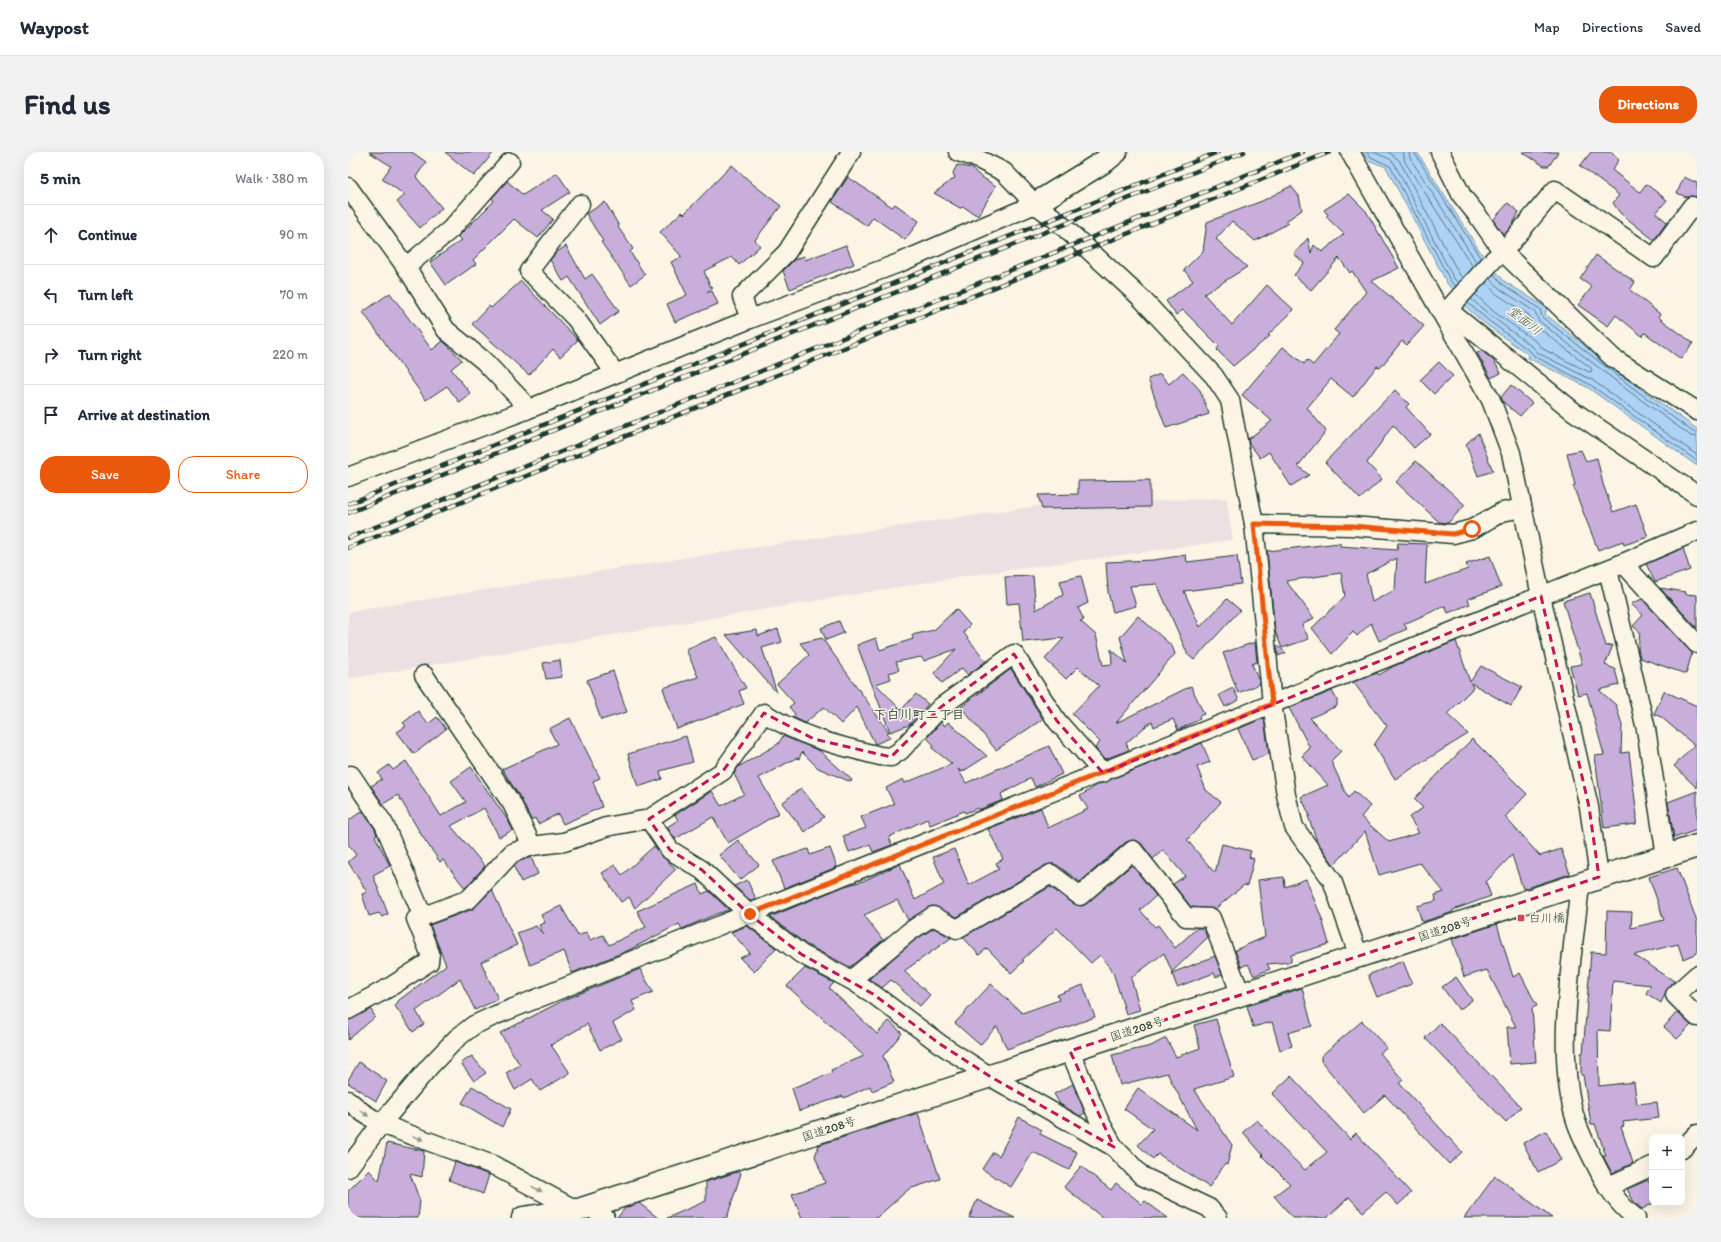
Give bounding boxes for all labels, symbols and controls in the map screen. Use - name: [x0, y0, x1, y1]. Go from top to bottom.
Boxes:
- text: Waypost: [20, 16, 89, 39]
- text: Map: [1534, 19, 1560, 36]
- text: Directions: [1582, 19, 1643, 36]
- text: Saved: [1665, 19, 1701, 36]
- button: Directions: [1599, 86, 1697, 123]
- text: Find us: [24, 87, 111, 121]
- text: 5 min: [40, 168, 80, 188]
- text: Walk · 380 m: [235, 171, 308, 186]
- icon: ahead: [40, 224, 62, 246]
- text: Continue: [78, 226, 137, 244]
- text: 90 m: [279, 227, 308, 242]
- icon: left: [40, 284, 62, 306]
- text: Turn left: [78, 286, 133, 304]
- text: 70 m: [280, 287, 308, 302]
- water label: 堂面川: [1505, 302, 1545, 338]
- icon: right: [40, 344, 62, 366]
- text: Turn right: [78, 346, 142, 364]
- text: 220 m: [272, 347, 308, 362]
- icon: arrive: [40, 404, 62, 426]
- text: Arrive at destination: [78, 406, 210, 424]
- button: Save: [40, 456, 170, 493]
- button: Share: [178, 456, 308, 493]
- route start: [1463, 520, 1481, 538]
- district label: 下白川町二丁目: [873, 707, 965, 722]
- route end: [741, 905, 759, 923]
- place label: 白川橋: [1529, 911, 1565, 925]
- marker: 白川橋: [1516, 913, 1526, 923]
- street label: 国道208号: [1416, 914, 1474, 944]
- street label: 国道208号: [1108, 1014, 1166, 1044]
- one-way arrow: [359, 1109, 369, 1117]
- street label: 国道208号: [800, 1114, 858, 1144]
- map controls: [1649, 1134, 1685, 1206]
- button: +: [1649, 1134, 1685, 1170]
- one-way arrow: [412, 1135, 424, 1141]
- button: −: [1649, 1170, 1685, 1206]
- one-way arrow: [531, 1185, 543, 1192]

